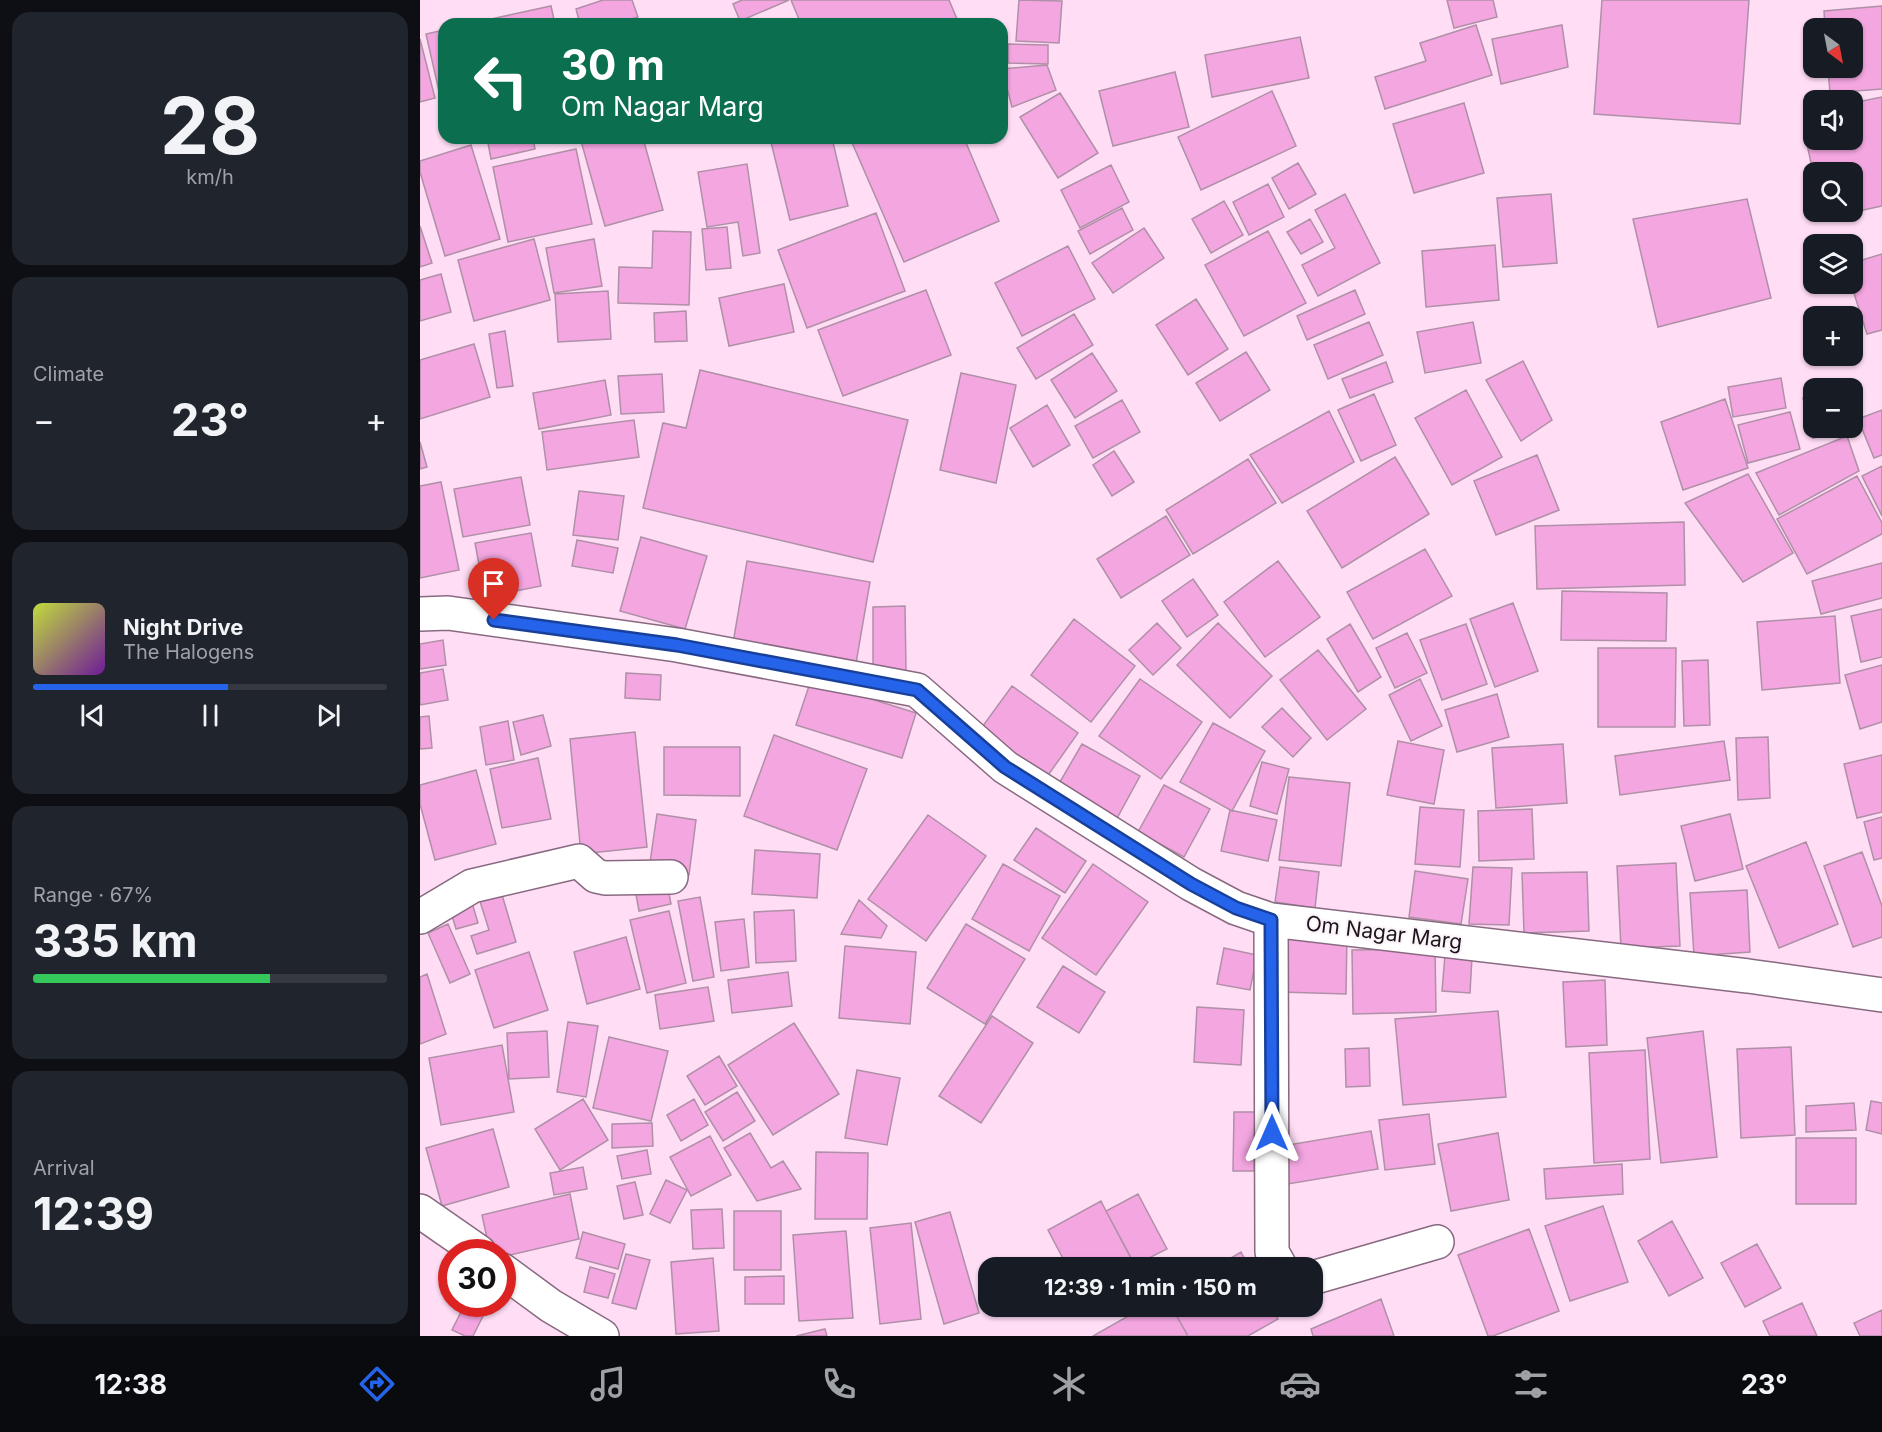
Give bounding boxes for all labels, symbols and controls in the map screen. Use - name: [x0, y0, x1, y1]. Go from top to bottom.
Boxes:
- north arrow: [1803, 18, 1863, 78]
- map controls: [1803, 18, 1863, 438]
- text: 30 m: [561, 39, 665, 90]
- icon: left: [462, 42, 540, 120]
- text: 28: [160, 78, 260, 173]
- text: Om Nagar Marg: [561, 90, 764, 123]
- button: sound: [1803, 90, 1863, 150]
- button: search: [1803, 162, 1863, 222]
- text: km/h: [186, 165, 234, 189]
- button: layers: [1803, 234, 1863, 294]
- button: +: [1803, 306, 1863, 366]
- text: Climate: [33, 362, 104, 386]
- button: −: [1803, 378, 1863, 438]
- text: 23°: [171, 392, 249, 447]
- text: −: [33, 400, 55, 440]
- text: +: [365, 400, 387, 440]
- pin: [468, 558, 519, 620]
- icon: arrive: [477, 567, 510, 600]
- text: Night Drive: [123, 614, 243, 640]
- text: The Halogens: [123, 640, 254, 664]
- icon: previous: [76, 699, 109, 732]
- icon: pause: [194, 699, 227, 732]
- icon: next: [312, 699, 345, 732]
- text: Range · 67%: [33, 883, 153, 907]
- street label: Om Nagar Marg: [1304, 910, 1464, 955]
- text: 335 km: [33, 913, 198, 968]
- position arrow: [1240, 1101, 1304, 1165]
- text: Arrival: [33, 1156, 95, 1180]
- text: 12:39: [33, 1186, 154, 1241]
- speed limit sign: 30: [438, 1239, 516, 1317]
- text: 12:39 · 1 min · 150 m: [1044, 1274, 1257, 1300]
- icon: directions: [356, 1363, 398, 1405]
- icon: music: [587, 1363, 629, 1405]
- icon: phone: [818, 1363, 860, 1405]
- icon: climate: [1048, 1363, 1090, 1405]
- icon: car: [1279, 1363, 1321, 1405]
- icon: filters: [1510, 1363, 1552, 1405]
- text: 12:38: [94, 1368, 167, 1401]
- text: 23°: [1741, 1368, 1788, 1401]

